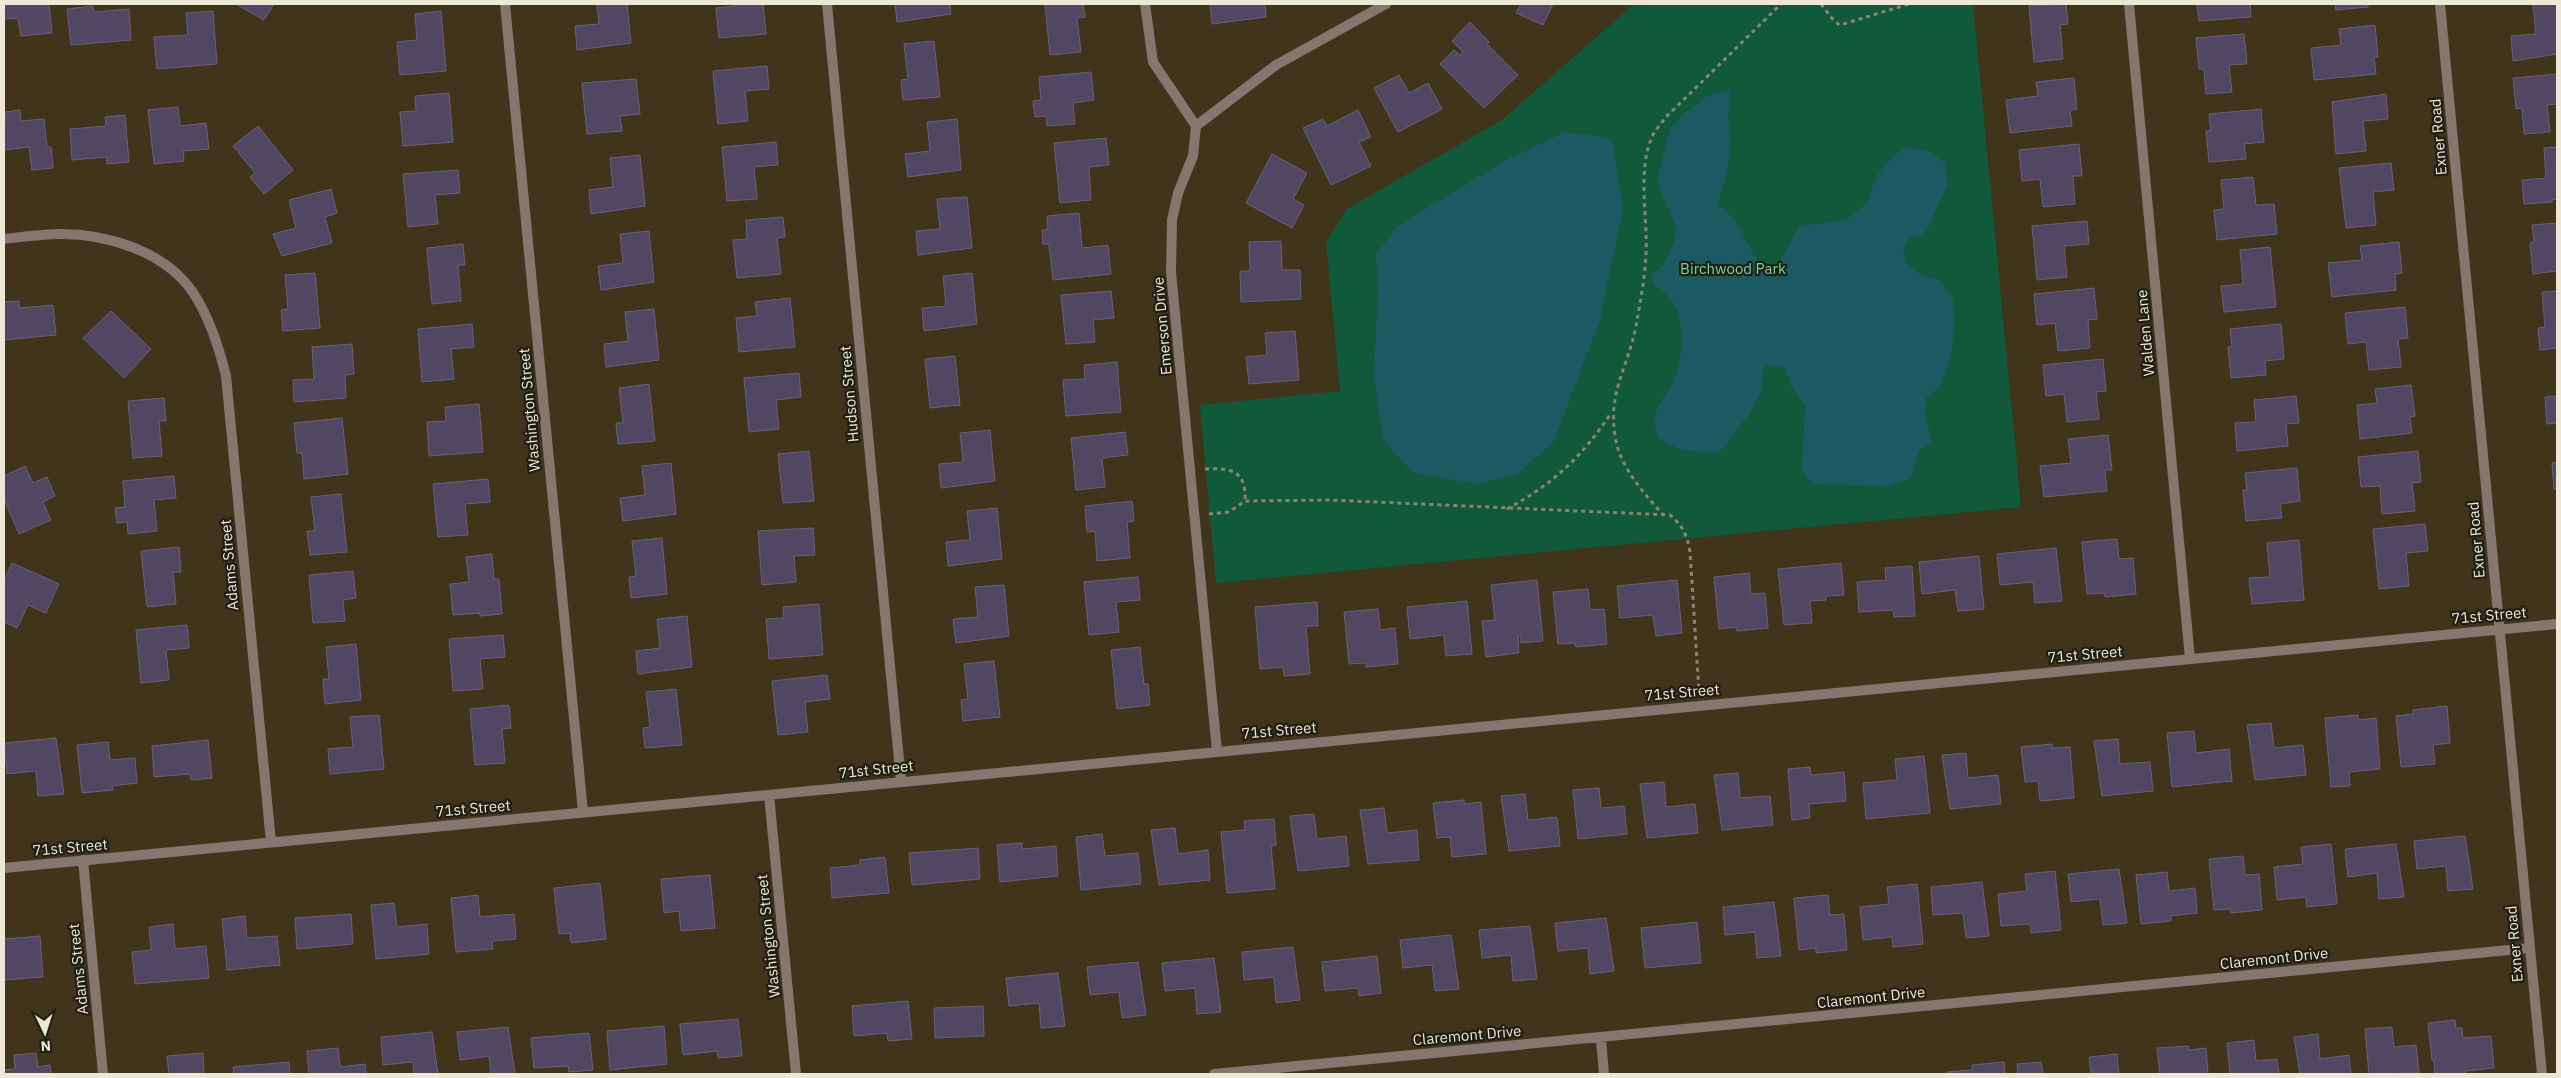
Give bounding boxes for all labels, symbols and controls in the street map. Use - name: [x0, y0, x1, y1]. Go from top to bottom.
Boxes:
- street label: Exner Road: [2425, 98, 2451, 176]
- park label: Birchwood Park: [1680, 259, 1786, 278]
- street label: Emerson Drive: [1148, 276, 1176, 376]
- street label: Walden Lane: [2132, 289, 2158, 377]
- street label: Hudson Street: [835, 345, 863, 443]
- street label: Washington Street: [514, 347, 544, 473]
- street label: Exner Road: [2463, 501, 2489, 579]
- street label: Adams Street: [216, 519, 242, 611]
- street label: 71st Street: [2451, 602, 2527, 628]
- street label: 71st Street: [2047, 641, 2123, 667]
- street label: 71st Street: [1644, 679, 1720, 705]
- street label: 71st Street: [1241, 717, 1317, 743]
- street label: 71st Street: [838, 756, 914, 782]
- street label: 71st Street: [435, 795, 511, 821]
- street label: 71st Street: [32, 834, 108, 860]
- street label: Washington Street: [752, 873, 784, 999]
- street label: Exner Road: [2501, 905, 2527, 983]
- street label: Adams Street: [64, 923, 92, 1015]
- street label: Claremont Drive: [2219, 943, 2329, 973]
- street label: Claremont Drive: [1816, 982, 1926, 1012]
- north arrow: [20, 1008, 70, 1058]
- street label: Claremont Drive: [1412, 1021, 1522, 1049]
- text: N: [40, 1037, 52, 1055]

